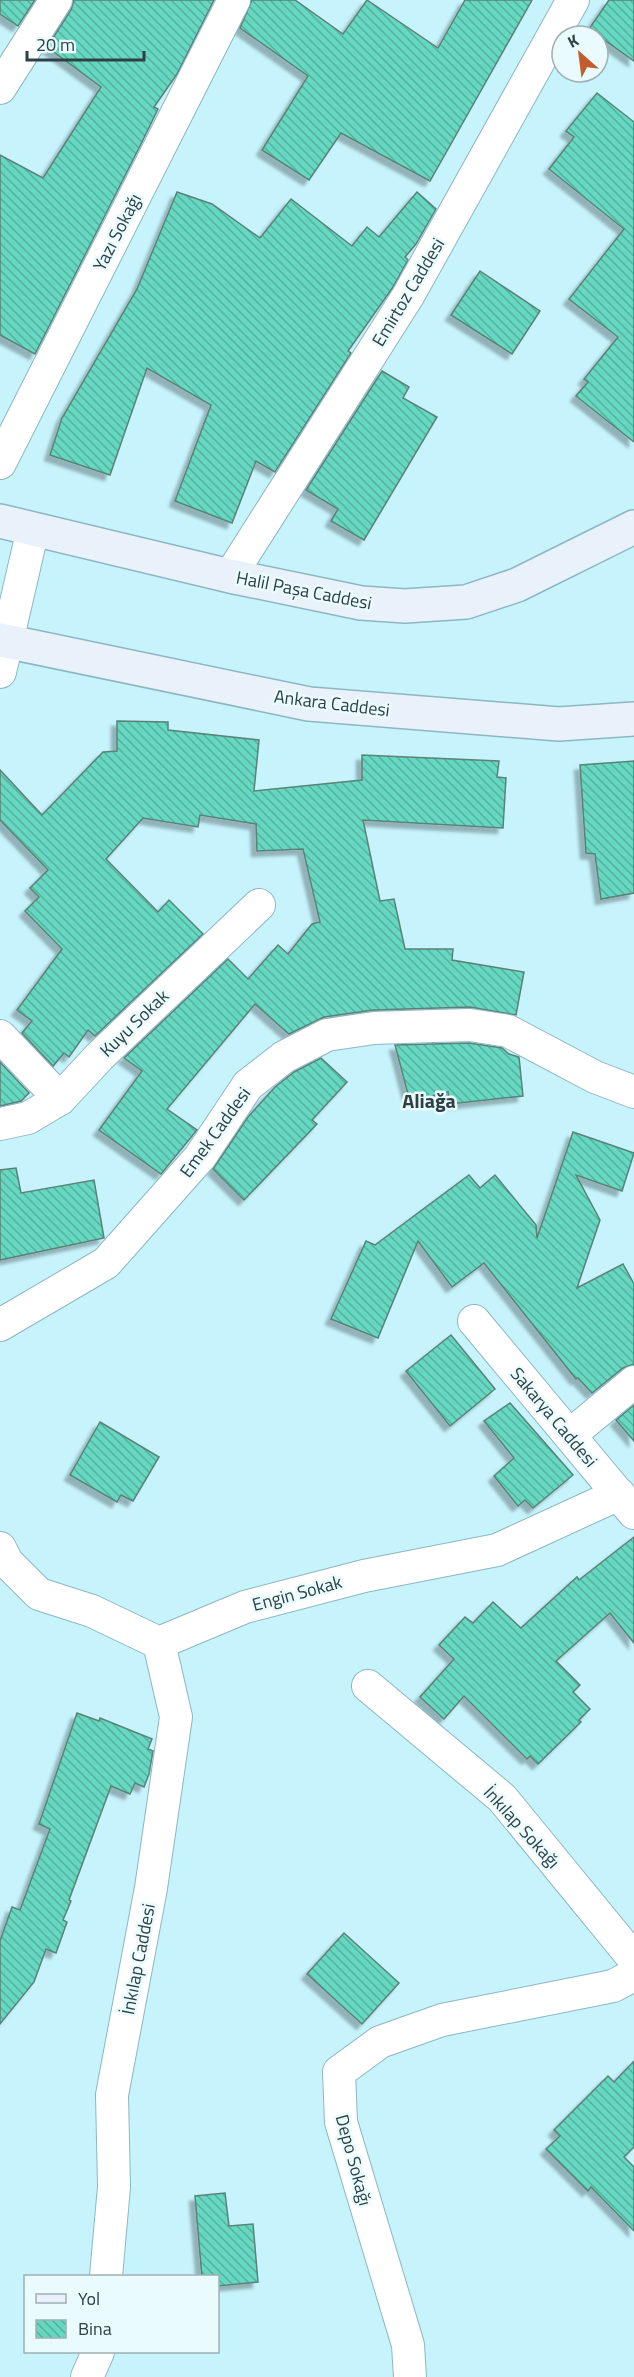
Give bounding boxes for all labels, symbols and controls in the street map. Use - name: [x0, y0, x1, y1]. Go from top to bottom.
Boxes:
- scale bar: [27, 24, 144, 62]
- north arrow: [550, 24, 610, 84]
- text: K: [563, 28, 583, 54]
- text: 20 m: [36, 31, 75, 58]
- street label: Yazı Sokağı: [86, 189, 148, 275]
- street label: Emirtoz Caddesi: [365, 233, 451, 351]
- street label: Halil Paşa Caddesi: [234, 564, 374, 616]
- street label: Ankara Caddesi: [273, 683, 391, 723]
- street label: Kuyu Sokak: [93, 983, 175, 1063]
- street label: Emek Caddesi: [173, 1081, 257, 1183]
- district label: Aliağa: [402, 1085, 456, 1116]
- street label: Sakarya Caddesi: [504, 1361, 604, 1473]
- street label: Engin Sokak: [249, 1568, 345, 1618]
- street label: İnkılap Sokağı: [477, 1780, 567, 1874]
- street label: İnkılap Caddesi: [114, 1901, 162, 2017]
- street label: Depo Sokağı: [329, 2111, 379, 2209]
- legend: [24, 2275, 219, 2353]
- text: Yol: [78, 2285, 100, 2312]
- text: Bina: [78, 2315, 112, 2342]

